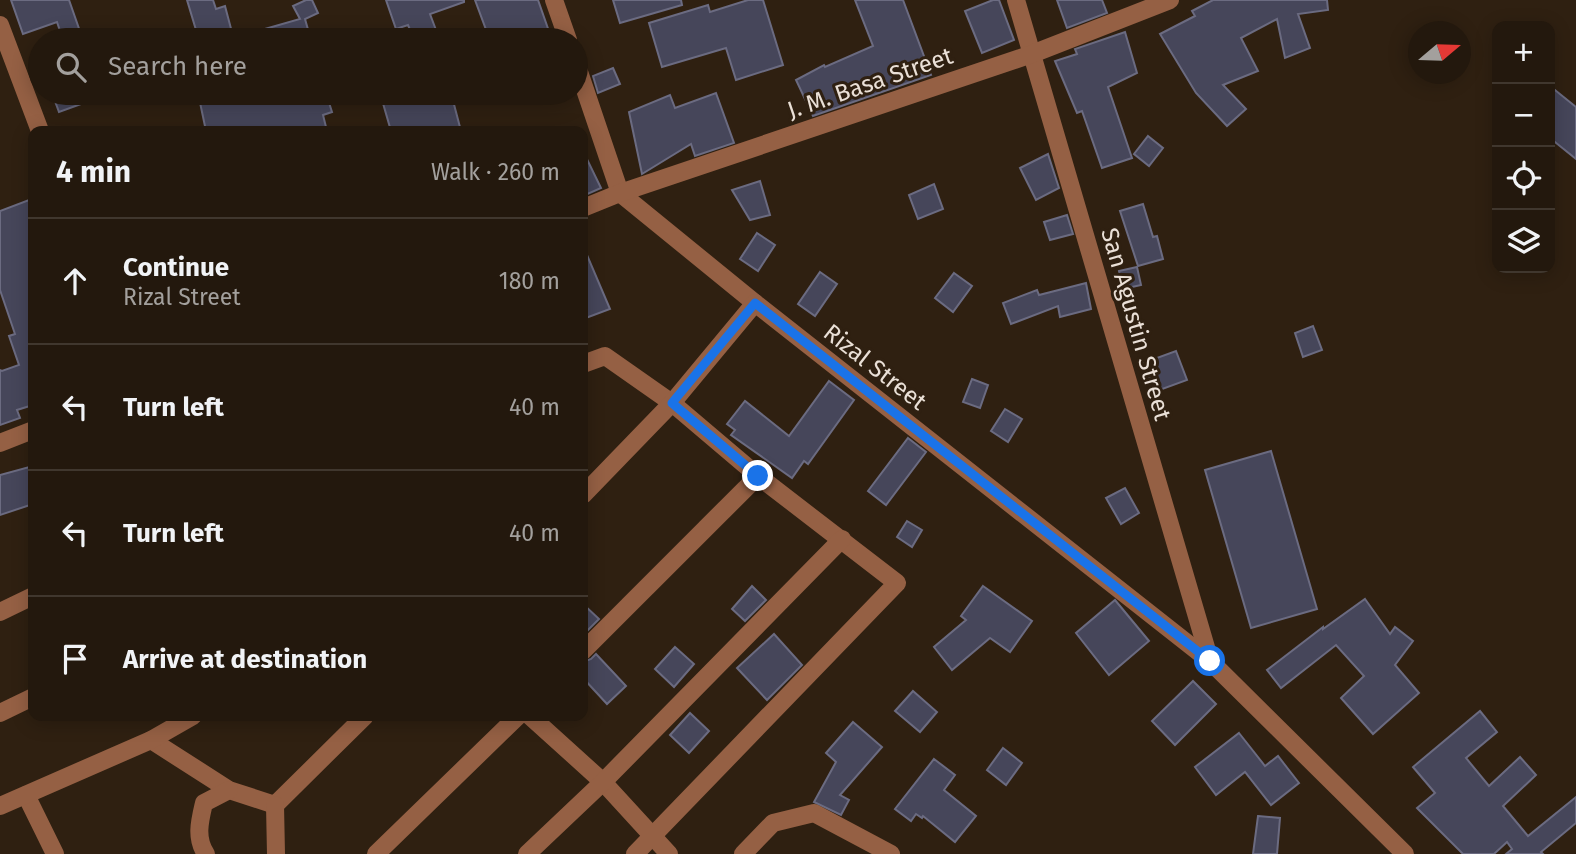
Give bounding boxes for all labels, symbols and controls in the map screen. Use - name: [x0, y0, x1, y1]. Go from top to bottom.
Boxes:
- north arrow: [1408, 21, 1471, 84]
- map controls: [1492, 21, 1555, 273]
- button: +: [1492, 21, 1555, 84]
- search box: [28, 28, 588, 105]
- street label: J. M. Basa Street: [784, 41, 957, 124]
- icon: search: [52, 48, 90, 86]
- text: Search here: [108, 51, 247, 82]
- button: −: [1492, 84, 1555, 147]
- button: locate: [1492, 147, 1555, 210]
- text: 4 min: [56, 154, 131, 190]
- text: Walk · 260 m: [431, 158, 560, 186]
- button: layers: [1492, 210, 1555, 273]
- street label: San Agustin Street: [1095, 225, 1177, 424]
- text: Continue: [123, 252, 229, 283]
- icon: ahead: [56, 262, 94, 300]
- text: 180 m: [499, 267, 560, 295]
- text: Rizal Street: [123, 283, 241, 311]
- street label: Rizal Street: [818, 318, 932, 416]
- icon: left: [56, 388, 94, 426]
- text: Turn left: [123, 392, 224, 423]
- text: 40 m: [509, 393, 560, 421]
- route end: [742, 460, 773, 491]
- icon: left: [56, 514, 94, 552]
- text: Turn left: [123, 518, 224, 549]
- text: 40 m: [509, 519, 560, 547]
- icon: arrive: [56, 640, 94, 678]
- text: Arrive at destination: [123, 644, 367, 675]
- route start: [1194, 645, 1225, 676]

